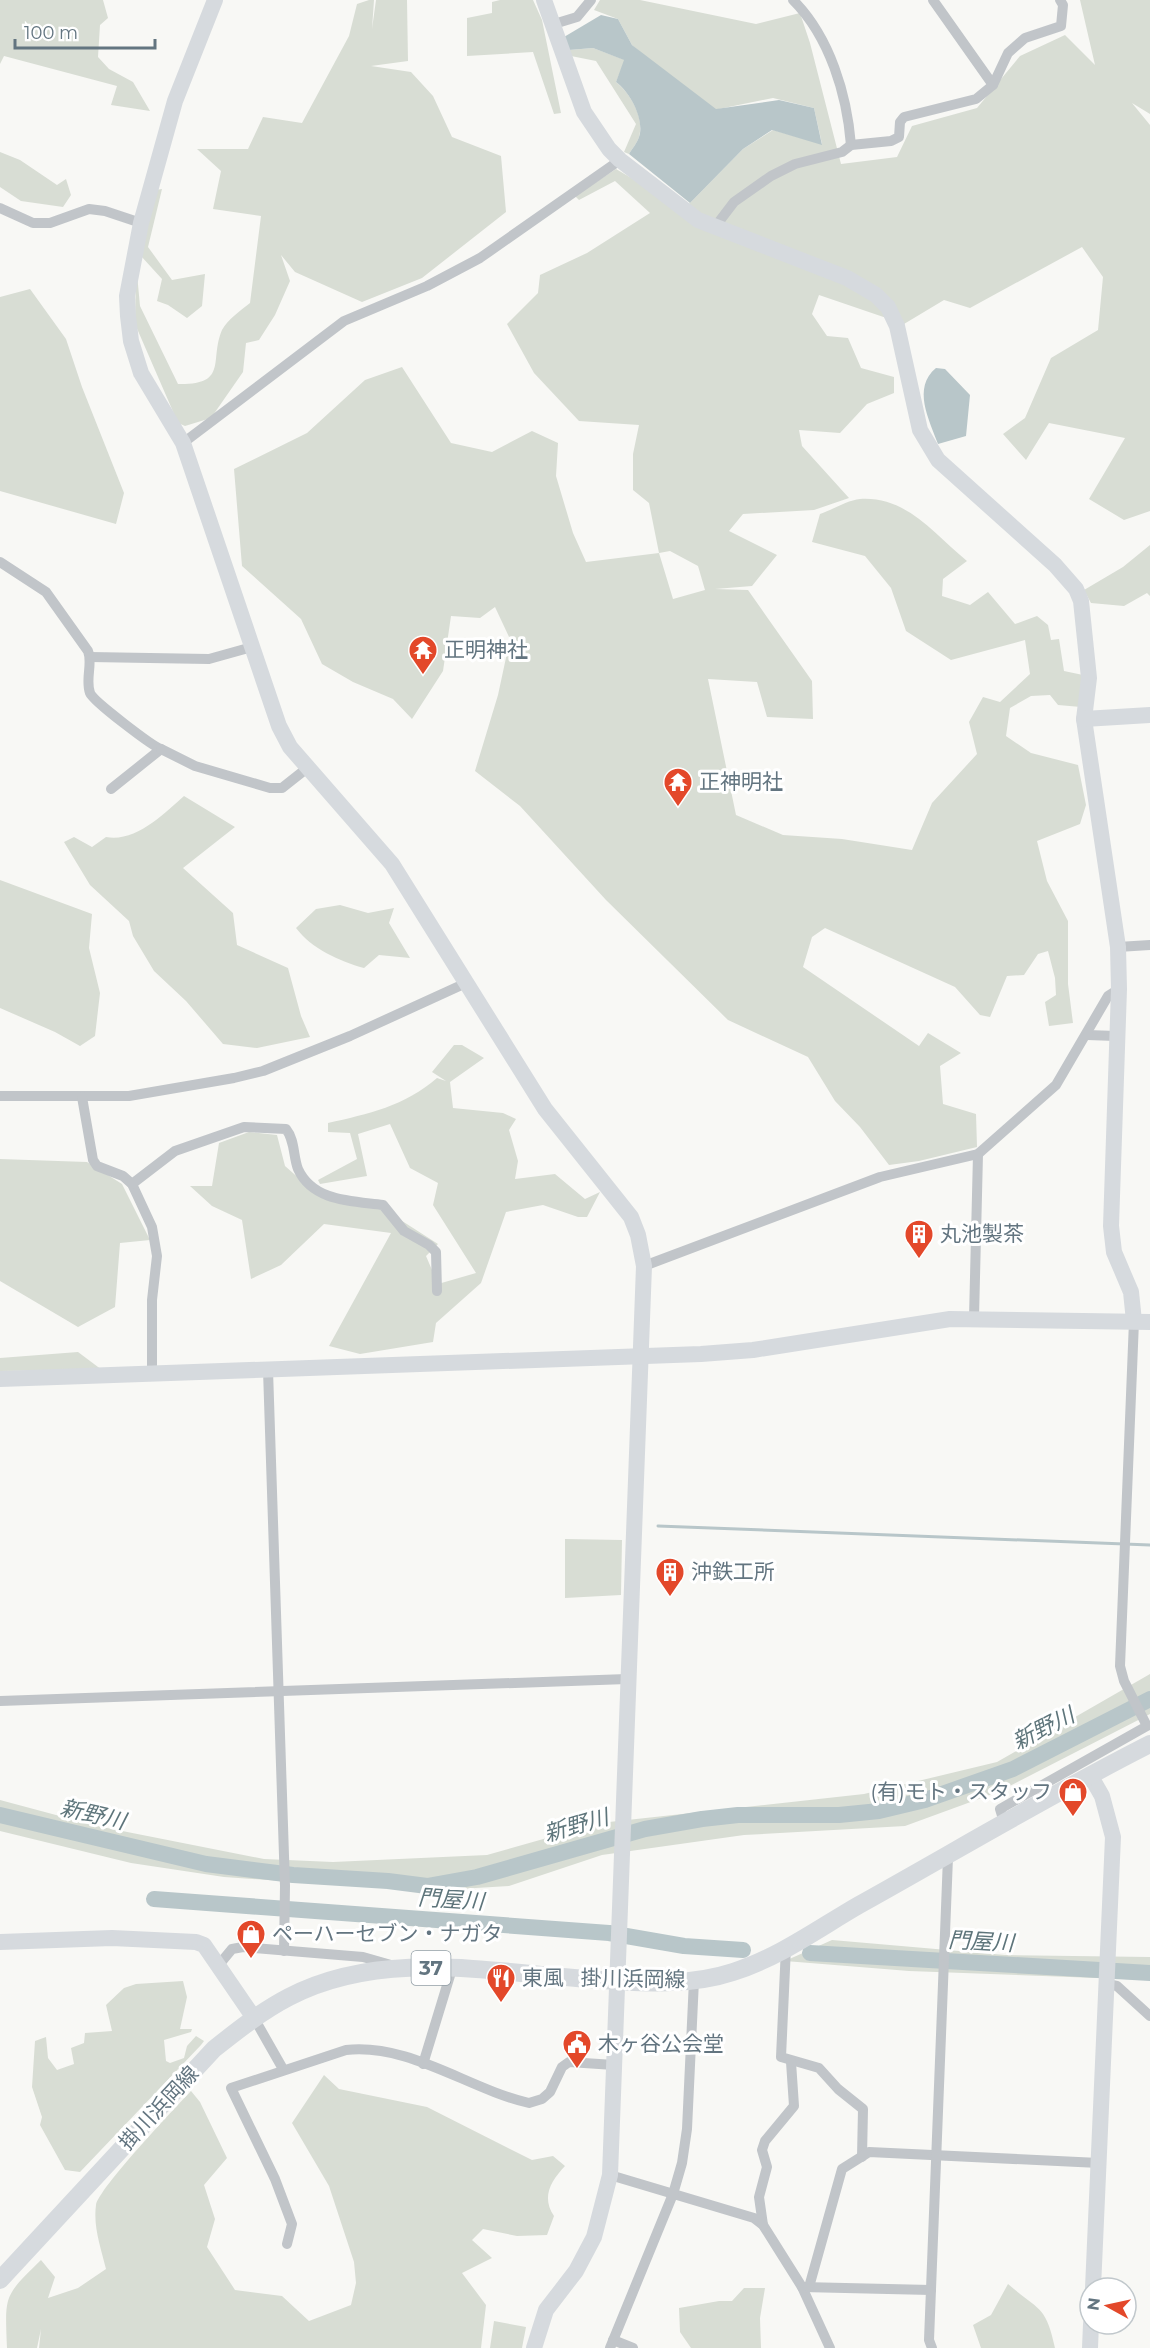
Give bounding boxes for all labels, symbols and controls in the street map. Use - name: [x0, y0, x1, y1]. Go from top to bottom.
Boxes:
- scale bar: [15, 12, 154, 50]
- text: 100 m: [24, 22, 78, 44]
- temple icon: 正明神社: [407, 634, 439, 676]
- place label: 正明神社: [444, 637, 528, 662]
- temple icon: 正神明社: [662, 766, 694, 808]
- place label: 正神明社: [699, 769, 783, 794]
- building icon: 丸池製茶: [903, 1218, 935, 1260]
- place label: 丸池製茶: [940, 1221, 1024, 1246]
- building icon: 沖鉄工所: [654, 1556, 686, 1598]
- place label: 沖鉄工所: [691, 1559, 775, 1584]
- water label: 新野川: [1008, 1701, 1081, 1755]
- shop icon: (有)モト・スタッフ: [1057, 1776, 1089, 1818]
- place label: (有)モト・スタッフ: [870, 1779, 1052, 1804]
- water label: 新野川: [58, 1794, 130, 1836]
- water label: 新野川: [541, 1803, 613, 1848]
- water label: 門屋川: [417, 1884, 487, 1915]
- shop icon: ペーハーセブン・ナガタ: [235, 1918, 267, 1960]
- place label: ペーハーセブン・ナガタ: [272, 1921, 503, 1946]
- water label: 門屋川: [947, 1926, 1017, 1957]
- road number: 37: [412, 1951, 450, 1985]
- restaurant icon: 東風: [485, 1962, 517, 2004]
- place label: 東風: [522, 1965, 564, 1990]
- street label: 掛川浜岡線: [580, 1965, 686, 1992]
- public building icon: 木ヶ谷公会堂: [561, 2028, 593, 2070]
- place label: 木ヶ谷公会堂: [598, 2031, 724, 2056]
- street label: 掛川浜岡線: [114, 2061, 204, 2155]
- north arrow: [1078, 2276, 1138, 2336]
- text: N: [1083, 2296, 1104, 2312]

